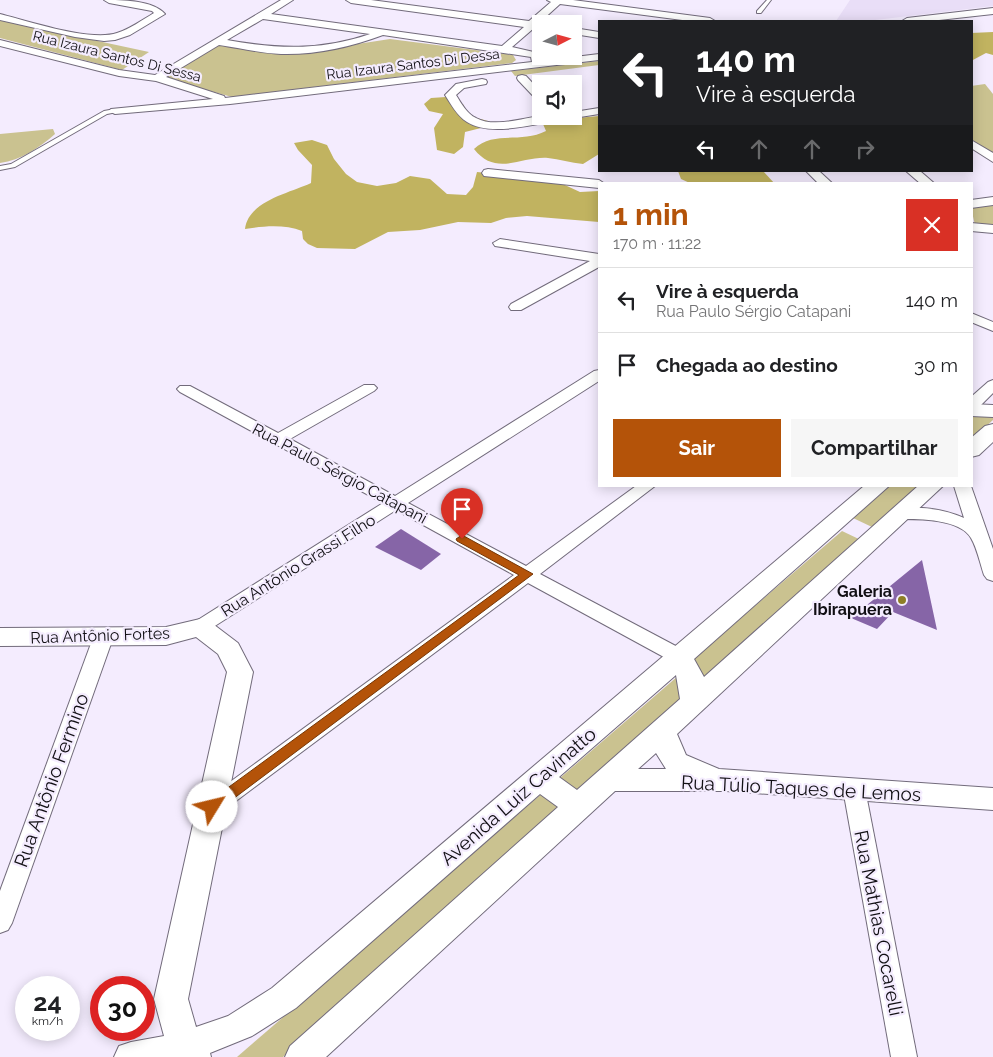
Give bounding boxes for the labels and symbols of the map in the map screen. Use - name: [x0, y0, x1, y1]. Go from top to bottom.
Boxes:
- north arrow: [532, 15, 582, 65]
- street label: Rua Izaura Santos Di Sessa: [31, 27, 203, 85]
- street label: Rua Izaura Santos Di Dessa: [325, 45, 501, 83]
- street label: Rua Paulo Sérgio Catapani: [249, 419, 430, 528]
- pin: [441, 488, 483, 539]
- street label: Rua Antônio Grassi Filho: [218, 510, 379, 621]
- place label: Galeria Ibirapuera: [813, 582, 892, 619]
- marker: Galeria Ibirapuera: [896, 594, 908, 606]
- street label: Rua Antônio Fortes: [30, 624, 170, 647]
- street label: Rua Antônio Fermino: [9, 690, 93, 870]
- street label: Avenida Luiz Cavinatto: [436, 723, 600, 869]
- street label: Rua Túlio Taques de Lemos: [680, 771, 922, 805]
- position arrow: [185, 780, 237, 832]
- street label: Rua Mathias Cocarelli: [850, 828, 908, 1018]
- speed limit sign: 30: [90, 976, 155, 1041]

